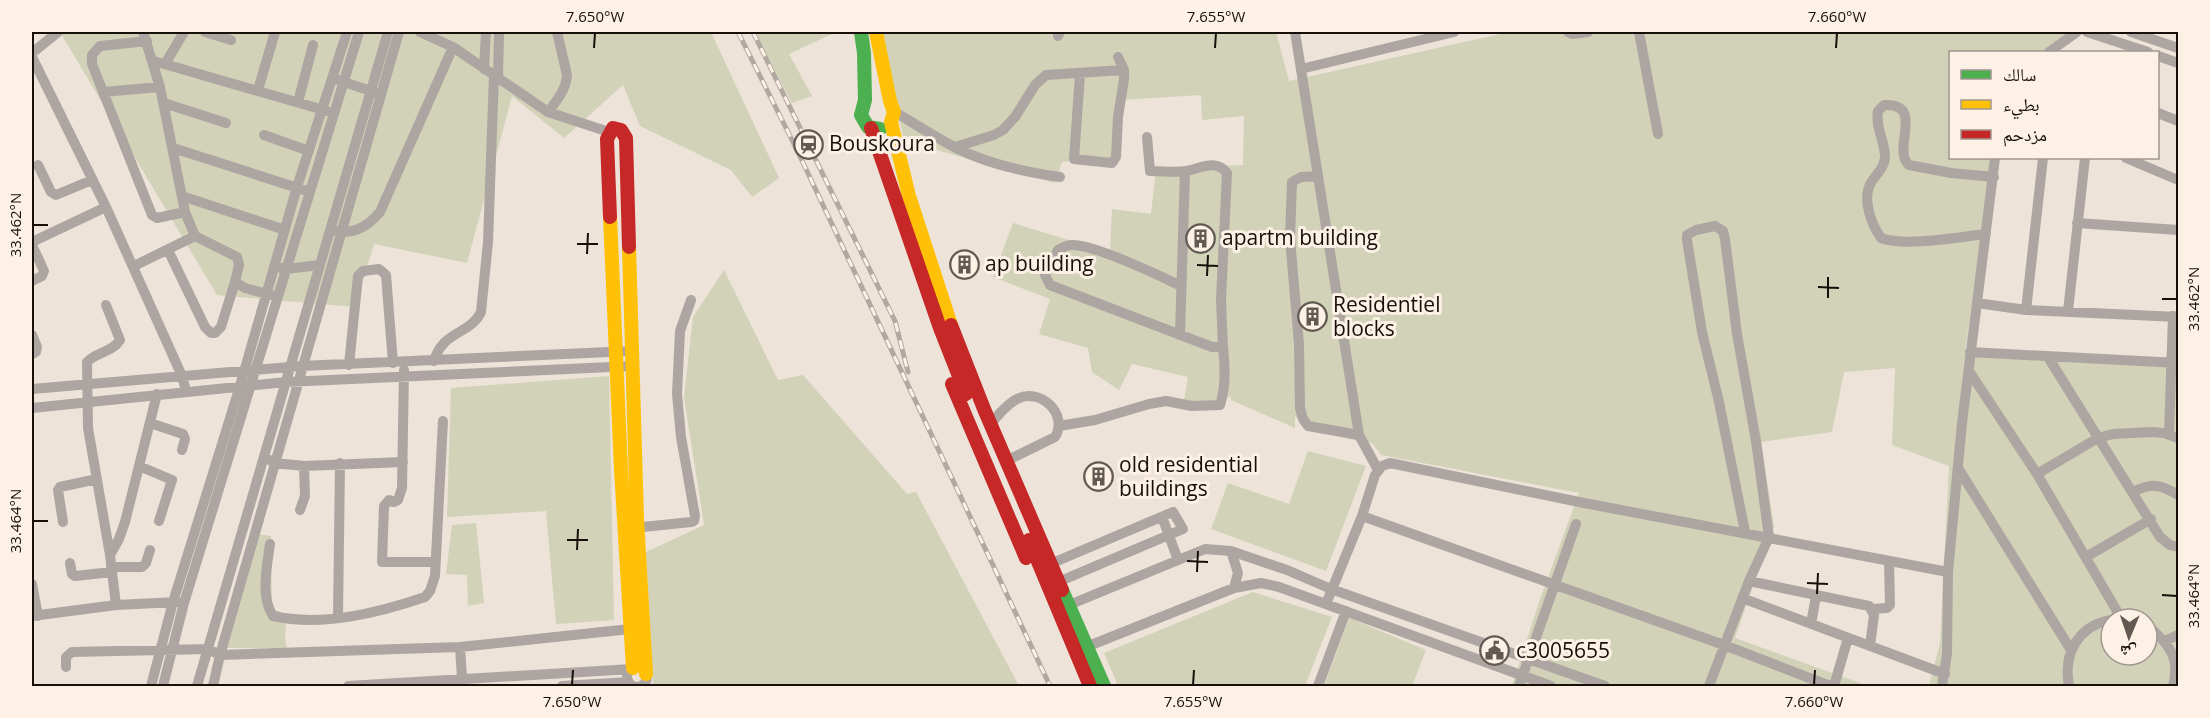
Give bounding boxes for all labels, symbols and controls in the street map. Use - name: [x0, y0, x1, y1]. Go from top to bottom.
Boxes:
- text: 7.650°W: [566, 6, 624, 26]
- text: 7.655°W: [1187, 6, 1245, 26]
- text: 7.660°W: [1808, 6, 1866, 26]
- legend: [1949, 51, 2159, 159]
- text: سالك: [2003, 62, 2036, 86]
- text: بطيء: [2003, 92, 2040, 120]
- text: مزدحم: [2003, 122, 2047, 147]
- station icon: Bouskoura: [792, 128, 824, 160]
- place label: Bouskoura: [829, 129, 935, 157]
- text: 33.462°N: [5, 193, 25, 257]
- building icon: apartm building: [1185, 222, 1217, 254]
- place label: apartm building: [1222, 223, 1378, 251]
- building icon: ap building: [948, 248, 980, 280]
- place label: ap building: [985, 249, 1094, 277]
- text: 33.462°N: [2183, 267, 2203, 331]
- place label: Residentiel blocks: [1333, 290, 1440, 342]
- building icon: Residentiel blocks: [1296, 301, 1328, 333]
- place label: old residential buildings: [1119, 450, 1258, 502]
- building icon: old residential buildings: [1082, 461, 1114, 493]
- text: 33.464°N: [5, 489, 25, 553]
- text: 33.464°N: [2183, 564, 2203, 628]
- north arrow: [2099, 607, 2159, 667]
- public building icon: c3005655: [1479, 635, 1511, 667]
- place label: c3005655: [1516, 636, 1610, 664]
- text: ش: [2120, 641, 2137, 663]
- text: 7.650°W: [543, 691, 601, 711]
- text: 7.655°W: [1164, 691, 1222, 711]
- text: 7.660°W: [1785, 691, 1843, 711]

